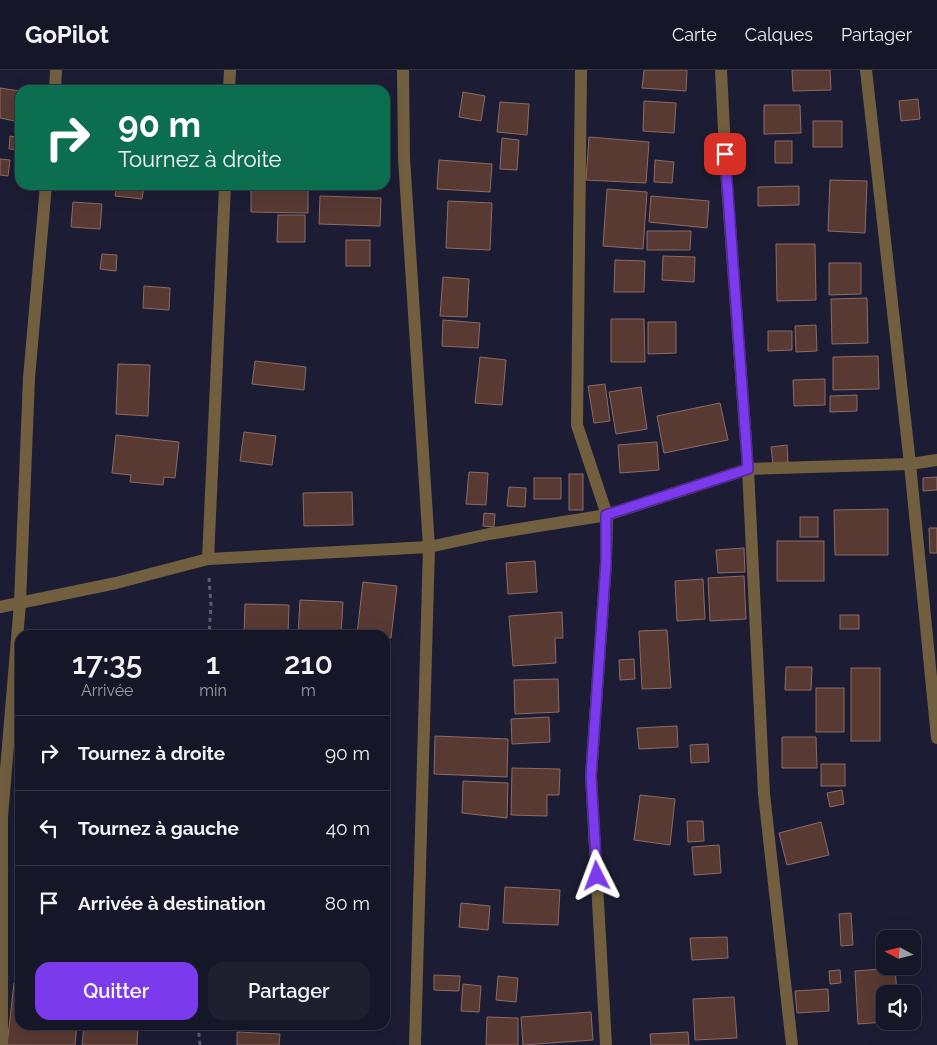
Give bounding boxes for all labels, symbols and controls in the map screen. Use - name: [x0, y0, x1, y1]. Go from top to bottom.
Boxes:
- text: GoPilot: [25, 20, 109, 49]
- text: Carte: [672, 24, 717, 45]
- text: Calques: [745, 24, 813, 45]
- text: Partager: [841, 24, 912, 45]
- text: 90 m: [118, 104, 201, 145]
- icon: right: [35, 105, 100, 170]
- pin: [704, 133, 746, 175]
- icon: arrive: [711, 140, 739, 168]
- text: Tournez à droite: [118, 146, 282, 172]
- text: 17:35: [72, 646, 142, 681]
- text: 1: [206, 646, 220, 681]
- text: 210: [284, 646, 333, 681]
- text: Arrivée: [81, 681, 133, 700]
- text: min: [199, 681, 227, 700]
- text: m: [301, 681, 316, 700]
- icon: right: [35, 739, 63, 767]
- text: Tournez à droite: [78, 742, 225, 764]
- text: 90 m: [325, 742, 370, 764]
- icon: left: [35, 814, 63, 842]
- text: Tournez à gauche: [78, 817, 239, 839]
- text: 40 m: [326, 817, 370, 839]
- position arrow: [570, 849, 622, 901]
- icon: arrive: [35, 889, 63, 917]
- text: Arrivée à destination: [78, 892, 266, 914]
- text: 80 m: [325, 892, 370, 914]
- north arrow: [876, 930, 921, 975]
- map controls: [876, 930, 921, 1030]
- button: Quitter: [35, 962, 198, 1020]
- button: Partager: [208, 962, 370, 1020]
- button: sound: [876, 985, 921, 1030]

